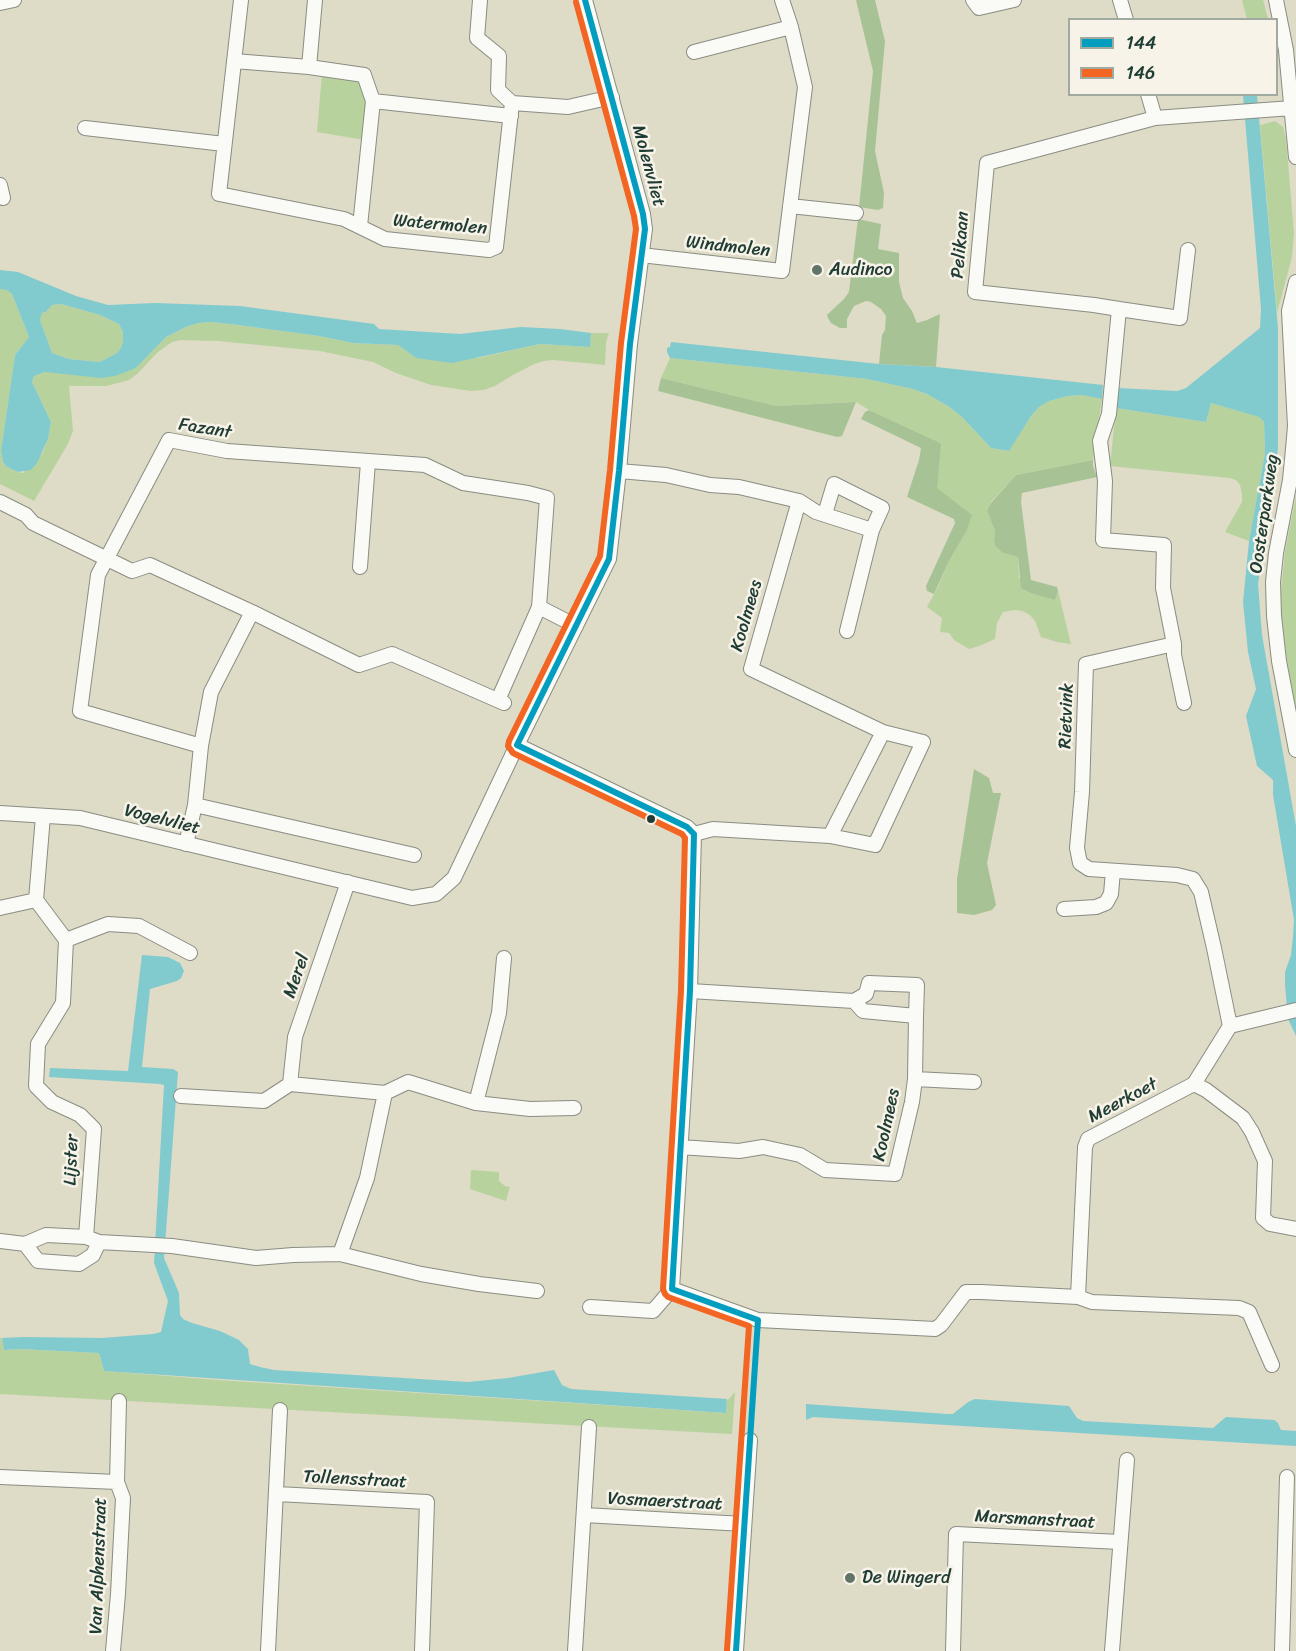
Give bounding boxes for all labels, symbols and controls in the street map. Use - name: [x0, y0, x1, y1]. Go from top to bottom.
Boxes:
- legend: [1068, 18, 1278, 96]
- text: 144: [1126, 27, 1156, 59]
- text: 146: [1126, 57, 1155, 89]
- street label: Molenvliet: [627, 123, 669, 209]
- street label: Watermolen: [392, 210, 488, 240]
- street label: Pelikaan: [947, 210, 975, 280]
- street label: Windmolen: [685, 232, 771, 262]
- place label: Audinco: [829, 259, 893, 281]
- marker: Audinco: [810, 263, 824, 277]
- street label: Fazant: [177, 414, 233, 444]
- street label: Oosterparkweg: [1246, 453, 1284, 575]
- street label: Koolmees: [726, 578, 768, 654]
- street label: Rietvink: [1055, 683, 1079, 749]
- street label: Vogelvliet: [122, 800, 202, 840]
- unlabelled marker: [645, 813, 657, 825]
- street label: Merel: [279, 951, 315, 1001]
- street label: Meerkoet: [1085, 1074, 1161, 1128]
- street label: Koolmees: [869, 1087, 905, 1163]
- street label: Lijster: [60, 1134, 84, 1186]
- street label: Tollensstraat: [303, 1466, 407, 1494]
- street label: Vosmaerstraat: [607, 1488, 723, 1516]
- street label: Van Alphenstraat: [86, 1497, 112, 1635]
- street label: Marsmanstraat: [974, 1506, 1096, 1534]
- place label: De Wingerd: [862, 1567, 950, 1589]
- marker: De Wingerd: [843, 1571, 857, 1585]

